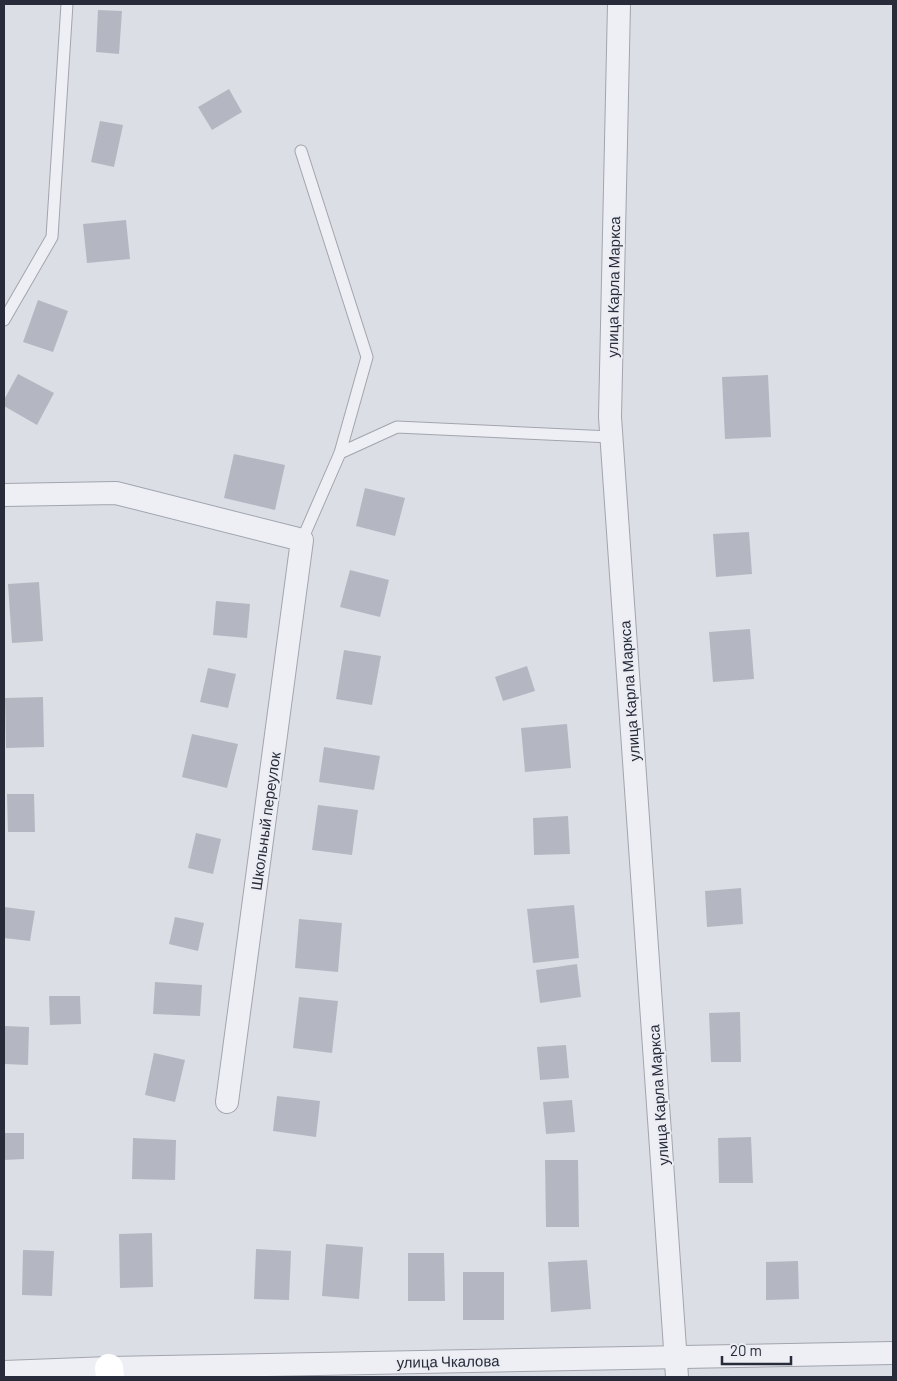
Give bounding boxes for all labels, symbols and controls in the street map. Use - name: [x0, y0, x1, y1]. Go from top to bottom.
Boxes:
- street label: улица Карла Маркса: [603, 216, 623, 358]
- street label: улица Карла Маркса: [615, 619, 643, 762]
- street label: Школьный переулок: [246, 750, 284, 891]
- street label: улица Карла Маркса: [644, 1023, 672, 1166]
- scale bar: [722, 1334, 791, 1366]
- text: 20 m: [730, 1341, 762, 1359]
- street label: улица Чкалова: [396, 1351, 500, 1371]

